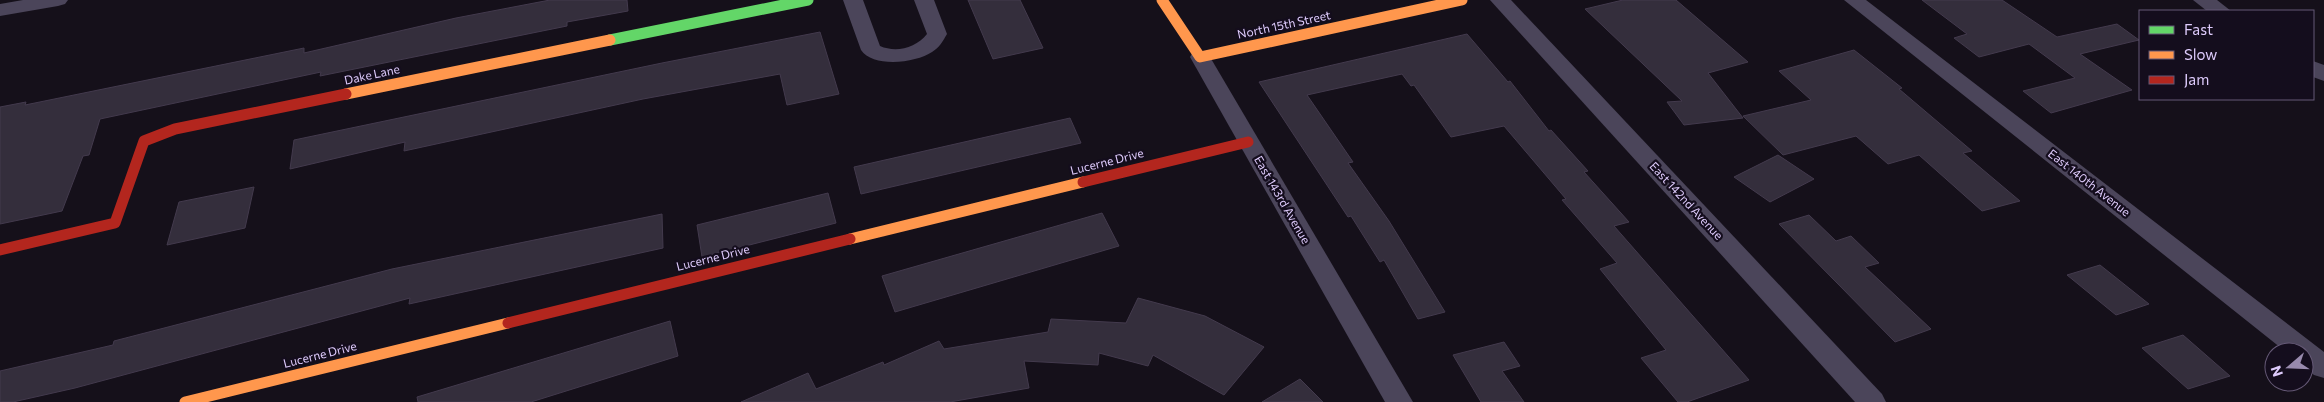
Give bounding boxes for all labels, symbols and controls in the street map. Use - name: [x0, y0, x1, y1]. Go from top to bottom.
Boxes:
- street label: North 15th Street: [1236, 7, 1332, 41]
- legend: [2139, 10, 2314, 100]
- text: Fast: [2184, 20, 2213, 38]
- text: Slow: [2184, 45, 2217, 63]
- street label: Dake Lane: [343, 61, 401, 87]
- text: Jam: [2184, 70, 2209, 88]
- street label: Lucerne Drive: [1069, 145, 1145, 177]
- street label: East 140th Avenue: [2046, 146, 2133, 219]
- street label: East 143rd Avenue: [1252, 153, 1314, 246]
- street label: East 142nd Avenue: [1647, 159, 1726, 242]
- street label: Lucerne Drive: [675, 241, 751, 273]
- street label: Lucerne Drive: [282, 338, 358, 370]
- north arrow: [2264, 342, 2314, 392]
- text: N: [2266, 364, 2286, 379]

